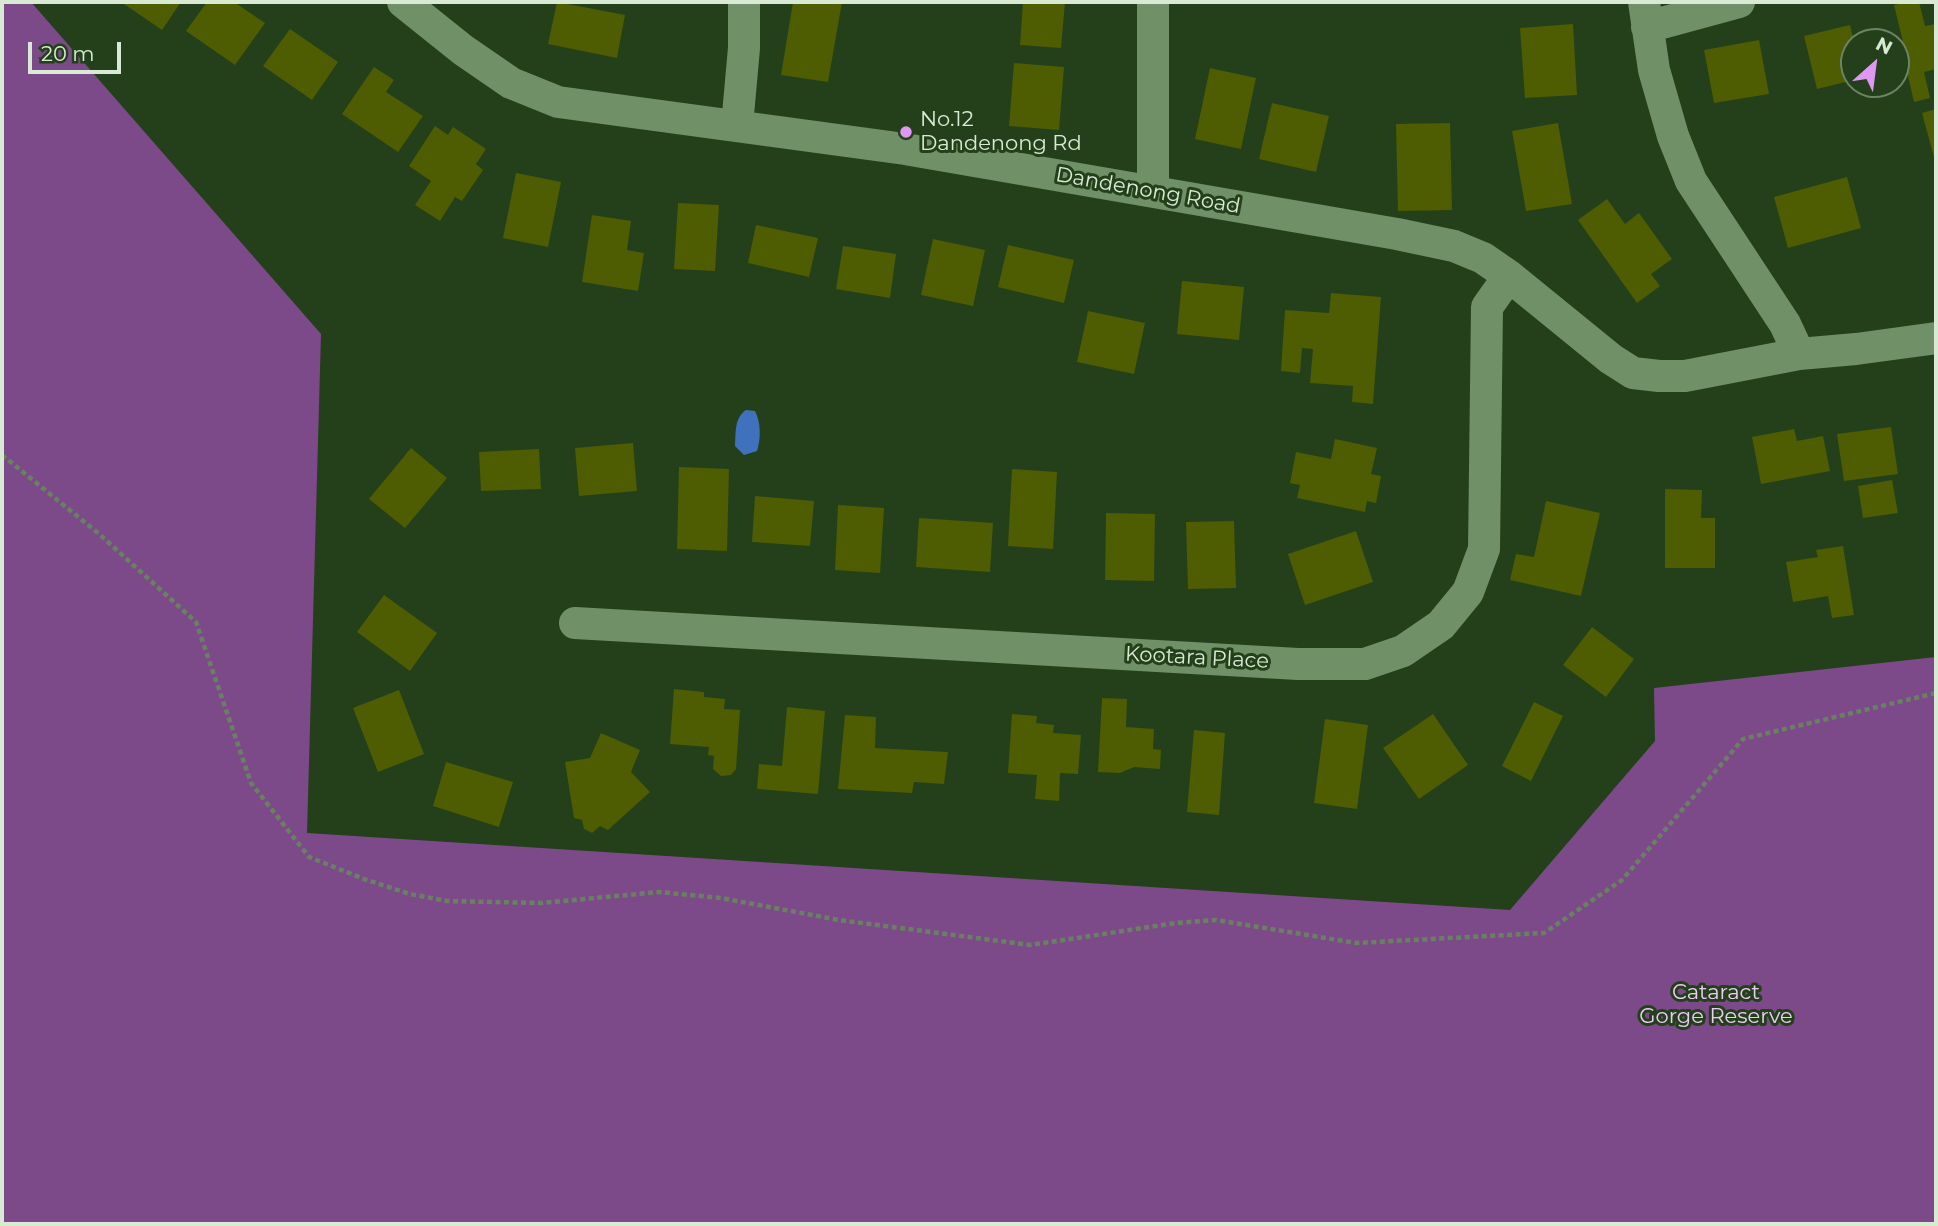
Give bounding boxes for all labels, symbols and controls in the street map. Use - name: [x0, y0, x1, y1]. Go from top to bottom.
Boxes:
- scale bar: [32, 28, 124, 72]
- north arrow: [1840, 28, 1910, 98]
- text: N: [1872, 32, 1896, 60]
- text: 20 m: [41, 41, 95, 66]
- place label: No.12 Dandenong Rd: [920, 107, 1082, 157]
- marker: No.12 Dandenong Rd: [898, 124, 914, 140]
- street label: Dandenong Road: [1054, 162, 1242, 220]
- street label: Kootara Place: [1124, 642, 1270, 674]
- park label: Cataract Gorge Reserve: [1639, 980, 1793, 1030]

